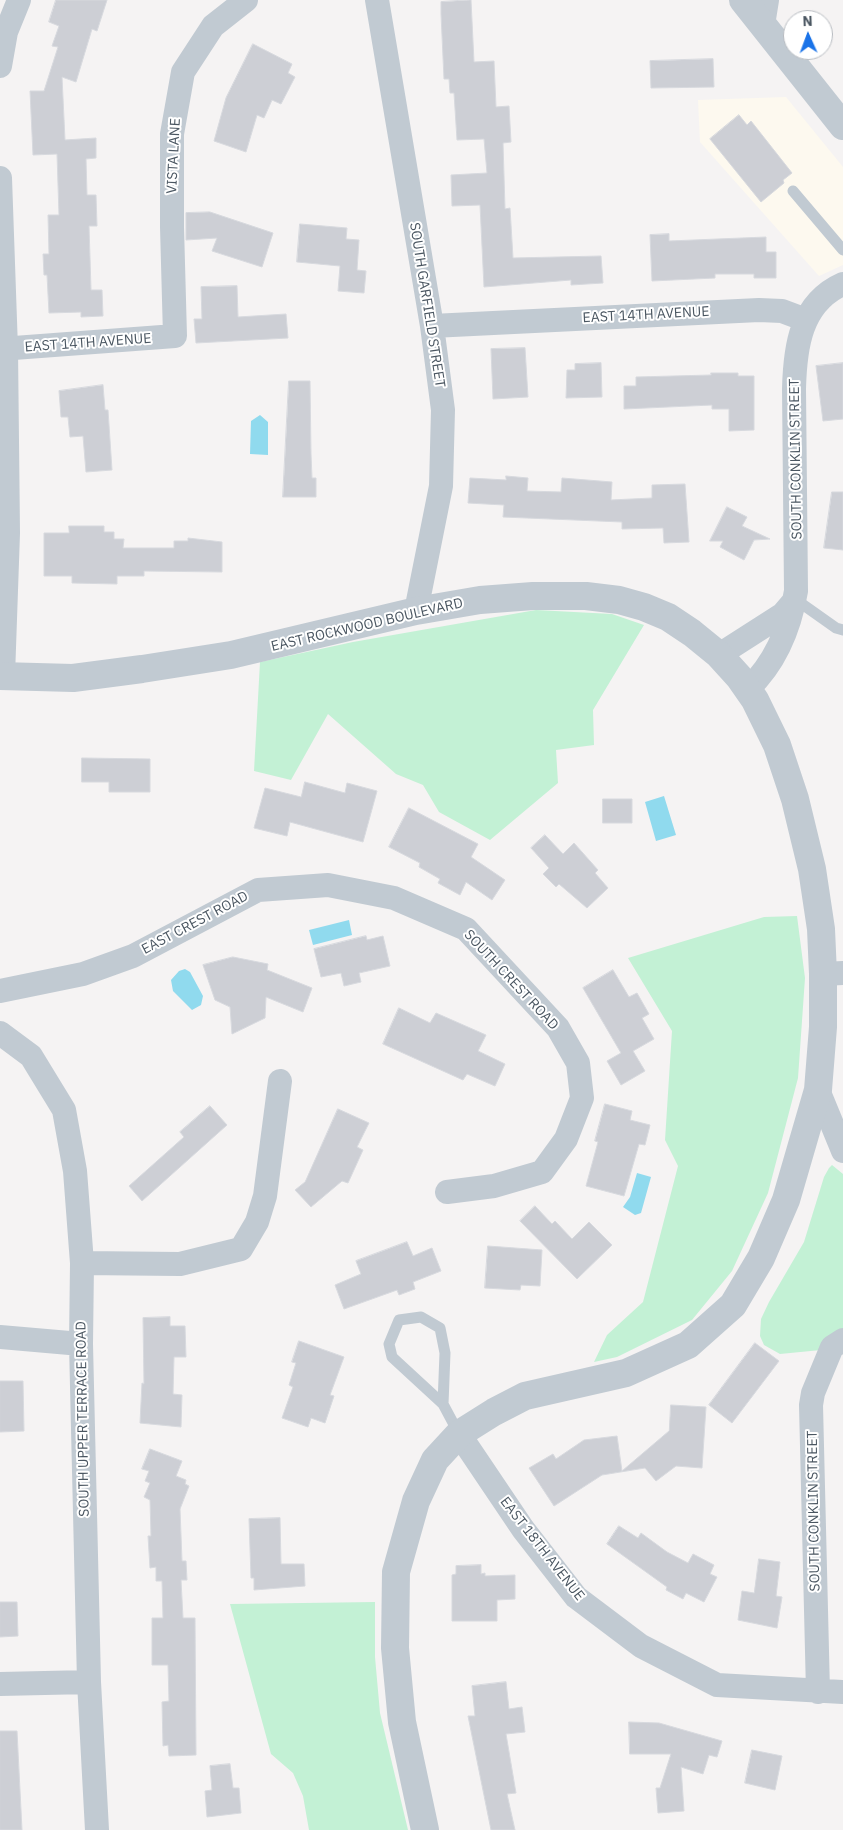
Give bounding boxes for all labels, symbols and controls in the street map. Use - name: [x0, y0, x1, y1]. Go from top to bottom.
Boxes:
- north arrow: [783, 10, 833, 60]
- text: N: [802, 12, 813, 30]
- street label: VISTA LANE: [164, 118, 184, 194]
- street label: SOUTH GARFIELD STREET: [406, 221, 448, 389]
- street label: EAST 14TH AVENUE: [582, 303, 710, 327]
- street label: EAST 14TH AVENUE: [24, 330, 152, 356]
- street label: SOUTH CONKLIN STREET: [786, 378, 806, 540]
- street label: EAST ROCKWOOD BOULEVARD: [269, 595, 465, 655]
- street label: EAST CREST ROAD: [139, 888, 251, 958]
- street label: SOUTH CREST ROAD: [460, 926, 562, 1034]
- street label: SOUTH UPPER TERRACE ROAD: [73, 1321, 93, 1517]
- street label: SOUTH CONKLIN STREET: [804, 1430, 824, 1592]
- street label: EAST 18TH AVENUE: [496, 1494, 588, 1604]

